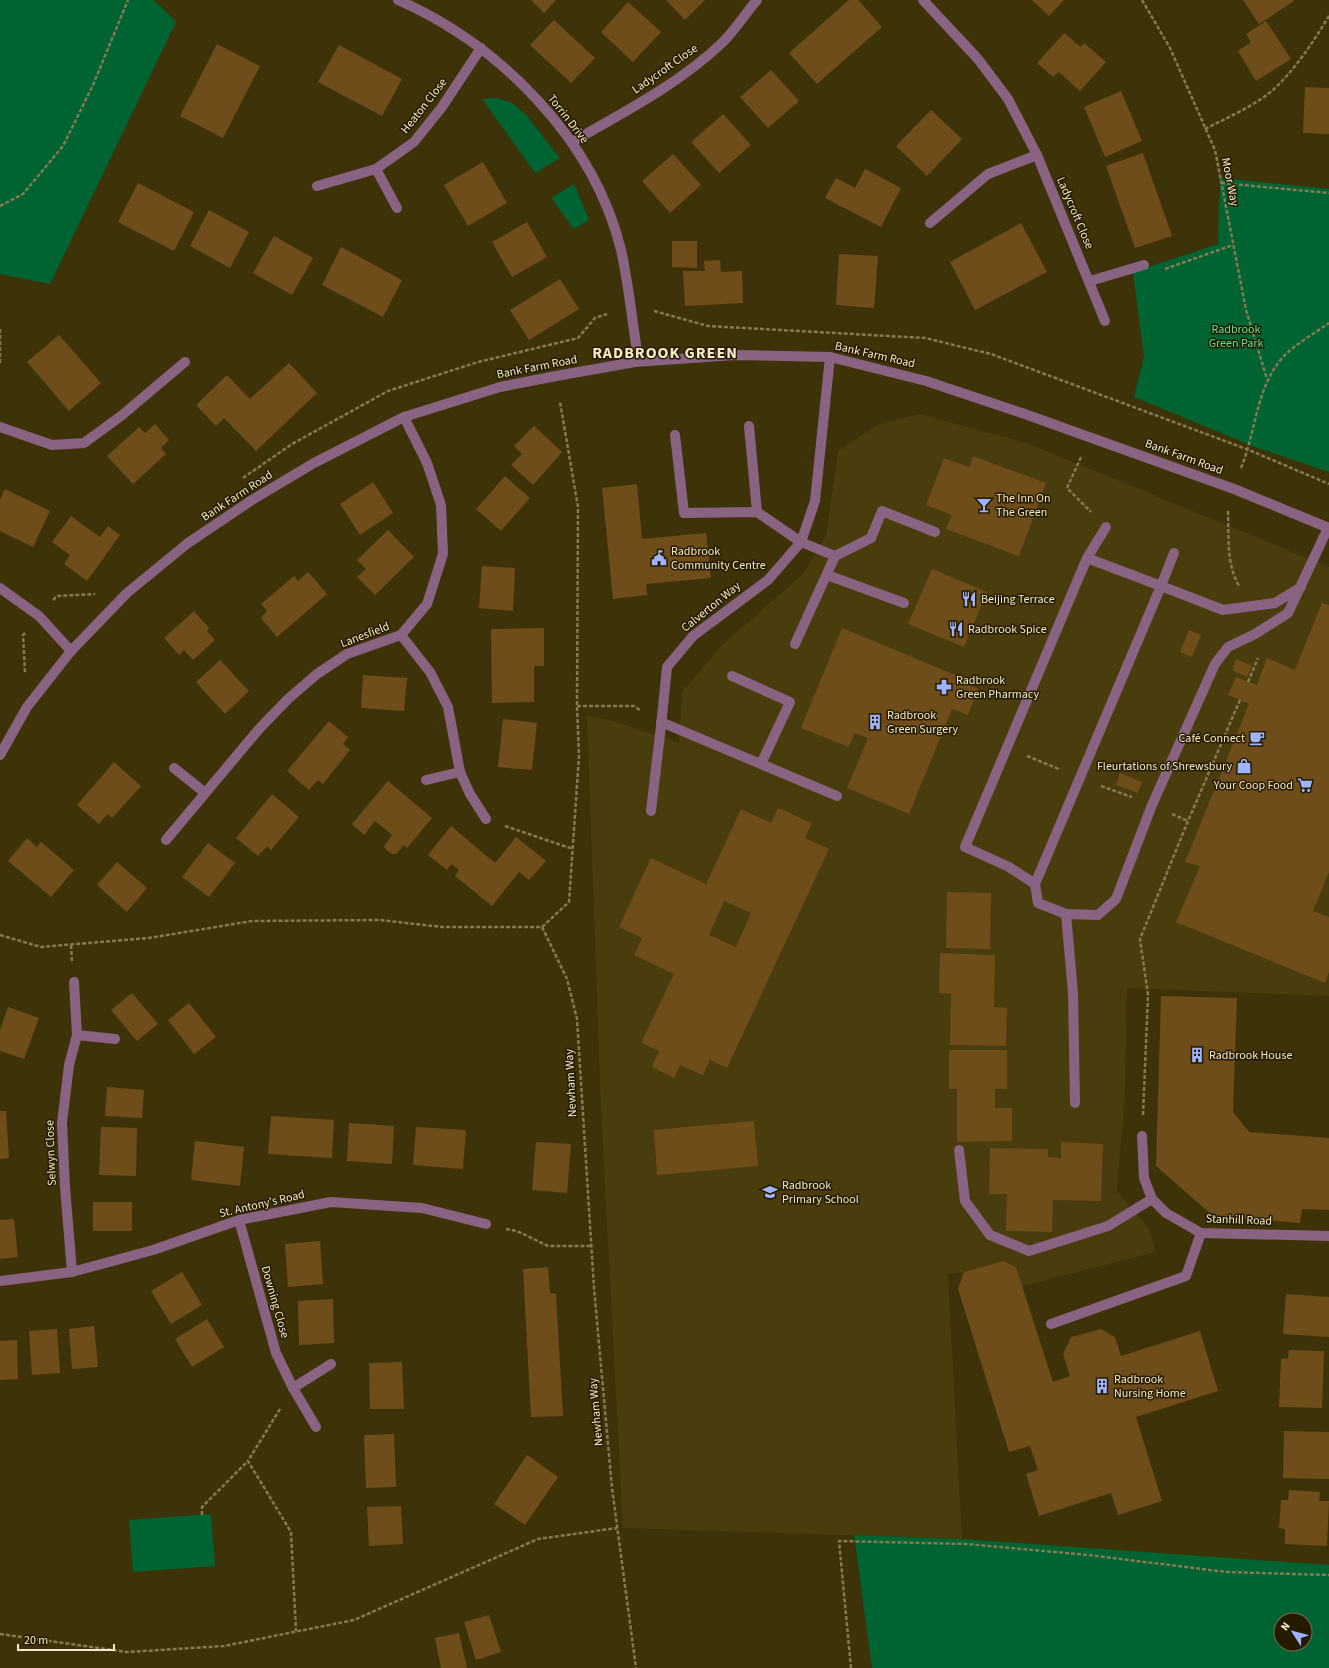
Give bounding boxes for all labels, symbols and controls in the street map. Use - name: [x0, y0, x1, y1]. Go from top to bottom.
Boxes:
- street label: Ladycroft Close: [629, 40, 701, 98]
- street label: Heaton Close: [397, 75, 451, 137]
- street label: Torrin Drive: [543, 91, 593, 147]
- street label: Moor Way: [1217, 156, 1243, 208]
- street label: Ladycroft Close: [1052, 174, 1098, 252]
- park label: Radbrook Green Park: [1209, 321, 1263, 352]
- street label: Bank Farm Road: [833, 338, 917, 372]
- district label: RADBROOK GREEN: [592, 342, 738, 364]
- street label: Bank Farm Road: [495, 351, 579, 383]
- street label: Bank Farm Road: [1143, 435, 1225, 479]
- street label: Bank Farm Road: [198, 467, 276, 525]
- place label: The Inn On The Green: [996, 490, 1051, 521]
- bar icon: The Inn On The Green: [975, 496, 993, 514]
- place label: Radbrook Community Centre: [671, 543, 766, 574]
- public building icon: Radbrook Community Centre: [650, 549, 668, 567]
- street label: Calverton Way: [678, 578, 745, 636]
- restaurant icon: Beijing Terrace: [960, 590, 978, 608]
- place label: Beijing Terrace: [981, 591, 1055, 608]
- street label: Lanesfield: [338, 618, 392, 652]
- restaurant icon: Radbrook Spice: [947, 620, 965, 638]
- place label: Radbrook Spice: [968, 621, 1047, 638]
- place label: Radbrook Green Pharmacy: [956, 672, 1039, 703]
- pharmacy icon: Radbrook Green Pharmacy: [935, 678, 953, 696]
- place label: Radbrook Green Surgery: [887, 707, 959, 738]
- building icon: Radbrook Green Surgery: [866, 713, 884, 731]
- cafe icon: Café Connect: [1248, 729, 1266, 747]
- place label: Café Connect: [1179, 730, 1245, 747]
- shop icon: Fleurtations of Shrewsbury: [1235, 757, 1253, 775]
- place label: Fleurtations of Shrewsbury: [1097, 758, 1232, 775]
- supermarket icon: Your Coop Food: [1296, 776, 1314, 794]
- place label: Your Coop Food: [1213, 777, 1293, 794]
- building icon: Radbrook House: [1188, 1046, 1206, 1064]
- place label: Radbrook House: [1209, 1047, 1292, 1064]
- street label: Newham Way: [561, 1048, 581, 1118]
- street label: Selwyn Close: [41, 1120, 61, 1186]
- place label: Radbrook Primary School: [782, 1177, 859, 1208]
- school or university icon: Radbrook Primary School: [761, 1183, 779, 1201]
- street label: St. Antony's Road: [218, 1186, 306, 1222]
- street label: Stanhill Road: [1206, 1210, 1272, 1230]
- street label: Downing Close: [257, 1264, 293, 1340]
- place label: Radbrook Nursing Home: [1114, 1371, 1186, 1402]
- street label: Newham Way: [585, 1377, 607, 1447]
- building icon: Radbrook Nursing Home: [1093, 1377, 1111, 1395]
- north arrow: [1273, 1612, 1313, 1652]
- text: N: [1277, 1619, 1294, 1634]
- scale bar: [18, 1626, 114, 1652]
- text: 20 m: [24, 1632, 48, 1649]

